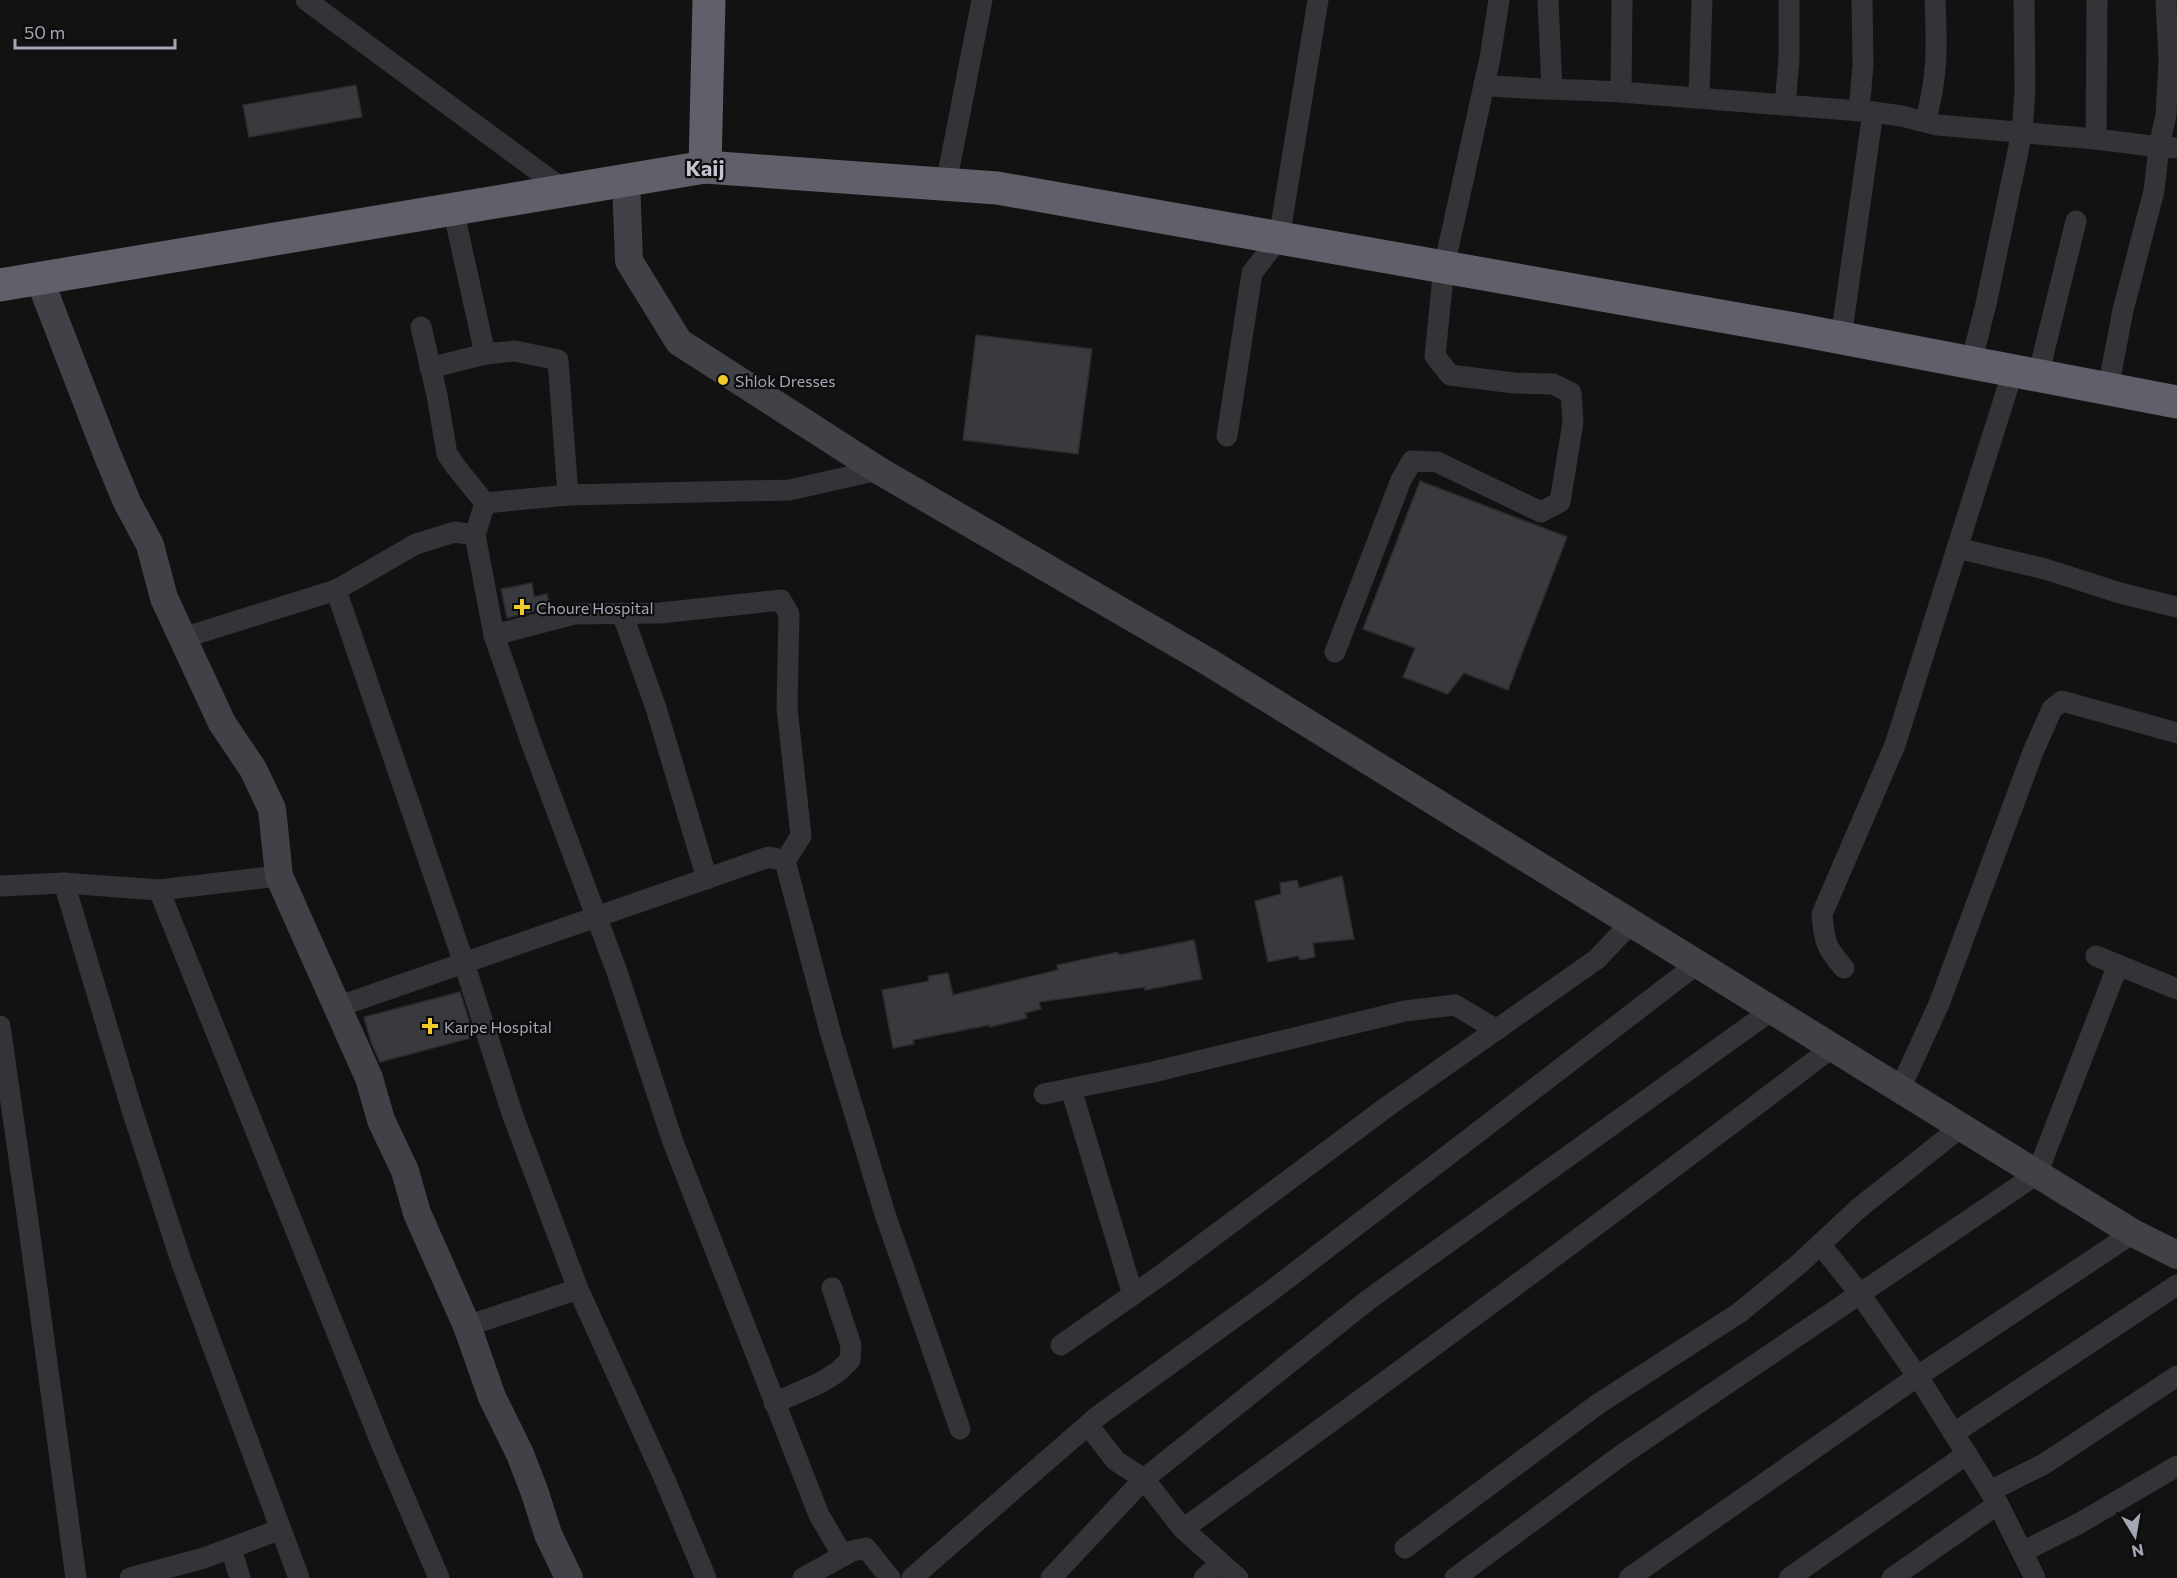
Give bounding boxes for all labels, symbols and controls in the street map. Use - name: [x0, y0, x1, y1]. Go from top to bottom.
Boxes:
- scale bar: [15, 12, 176, 50]
- text: 50 m: [24, 21, 65, 43]
- district label: Kaij: [685, 154, 725, 181]
- place label: Shlok Dresses: [735, 371, 836, 390]
- marker: Shlok Dresses: [716, 373, 730, 387]
- marker: Choure Hospital: [513, 598, 531, 616]
- place label: Choure Hospital: [536, 598, 653, 617]
- marker: Karpe Hospital: [421, 1017, 439, 1035]
- place label: Karpe Hospital: [444, 1017, 552, 1036]
- north arrow: [2105, 1506, 2165, 1566]
- text: N: [2130, 1541, 2146, 1562]

